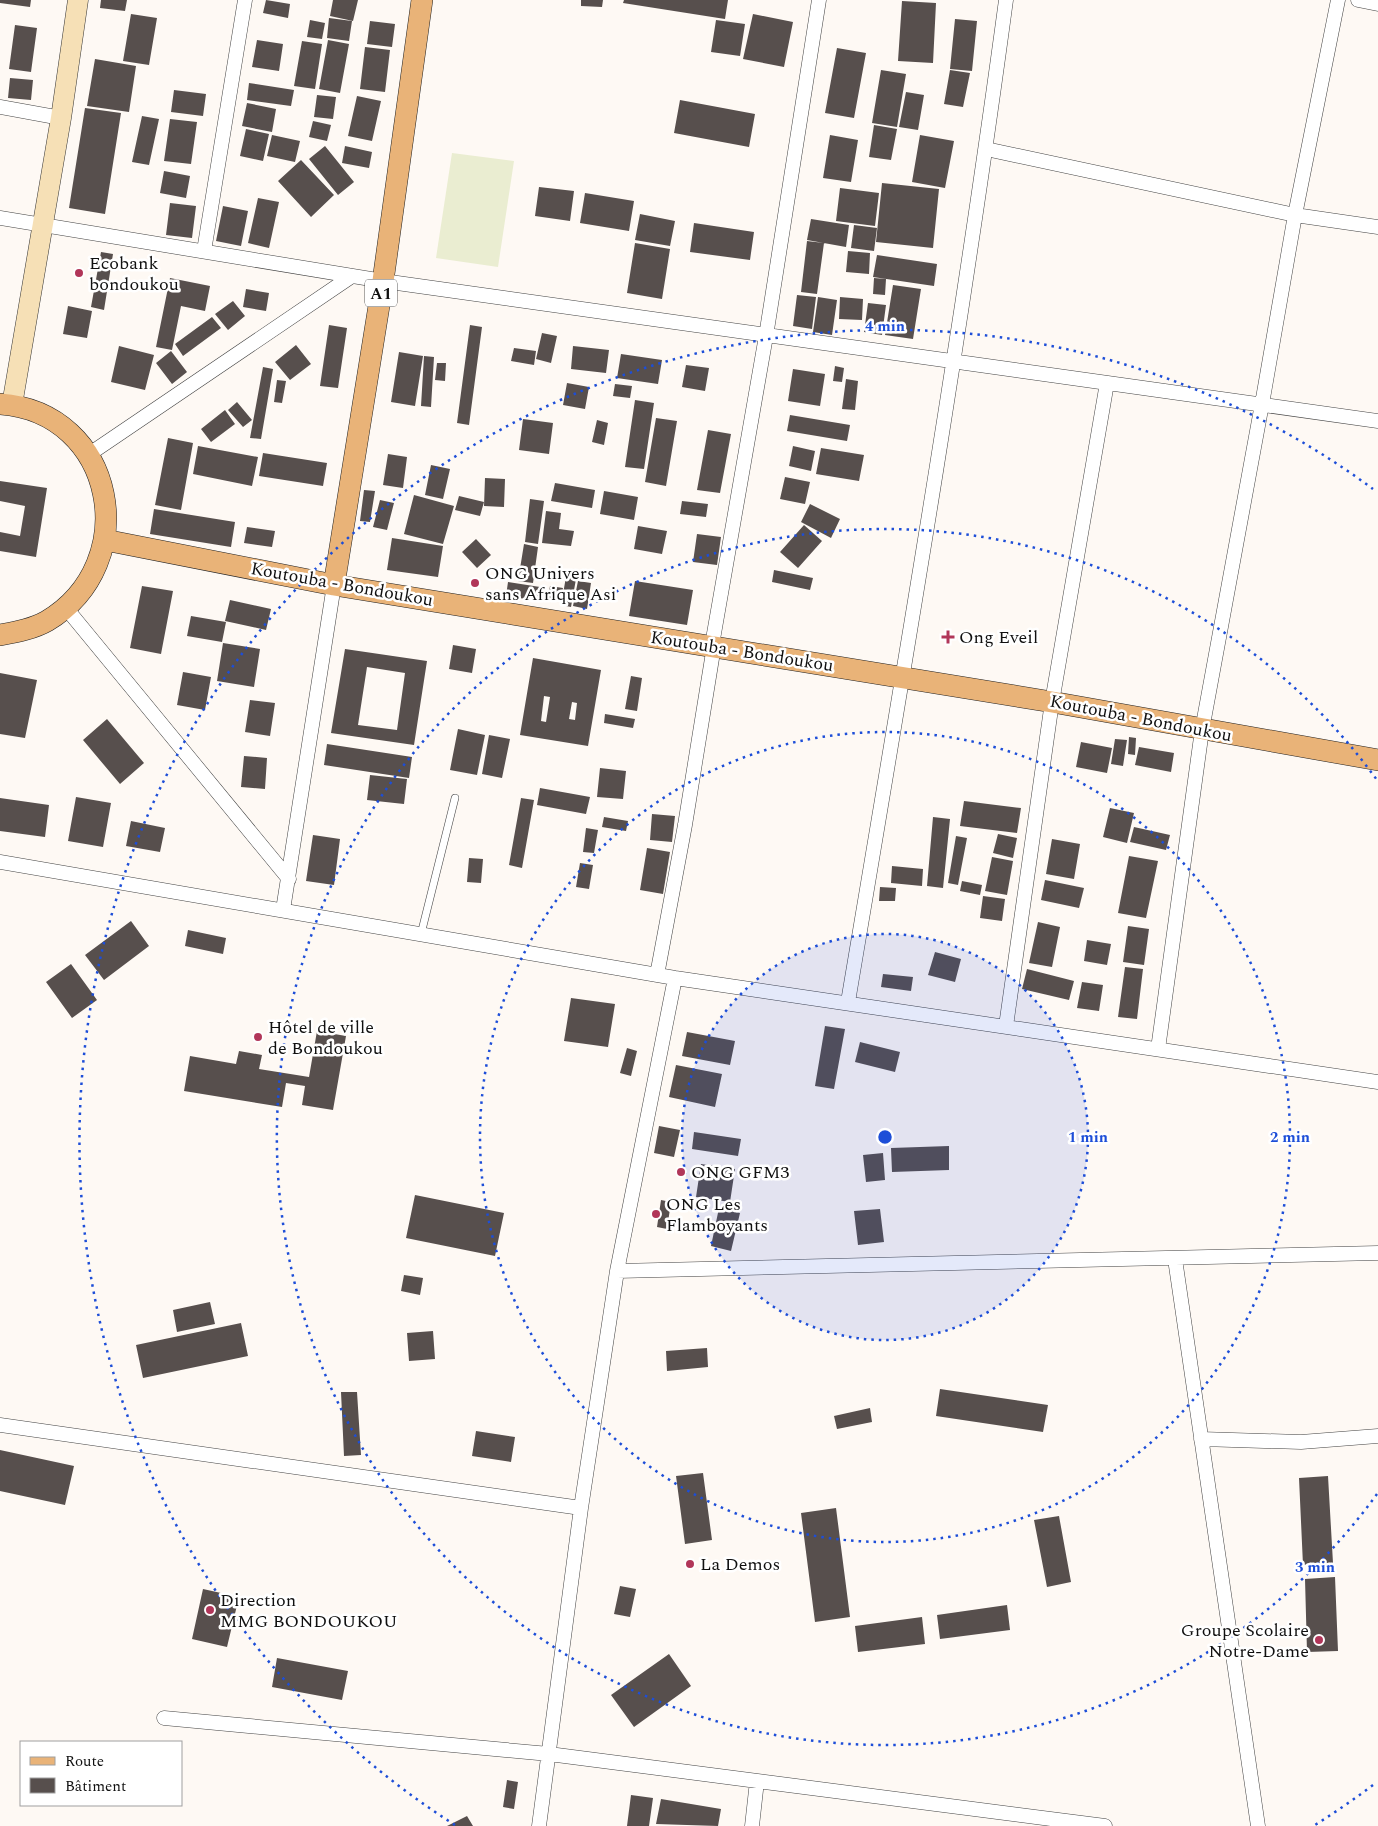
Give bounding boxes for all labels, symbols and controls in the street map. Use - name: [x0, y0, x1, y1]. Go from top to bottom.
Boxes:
- place label: Ecobank bondoukou: [89, 250, 179, 298]
- marker: Ecobank bondoukou: [73, 267, 85, 279]
- road number: A1: [365, 280, 397, 306]
- text: 4 min: [865, 315, 905, 338]
- street label: Koutouba - Bondoukou: [249, 555, 435, 614]
- place label: ONG Univers sans Afrique Asi: [485, 560, 617, 608]
- marker: ONG Univers sans Afrique Asi: [469, 577, 481, 589]
- street label: Koutouba - Bondoukou: [648, 624, 835, 679]
- place label: Ong Eveil: [959, 624, 1038, 651]
- marker: Ong Eveil: [941, 630, 955, 644]
- street label: Koutouba - Bondoukou: [1048, 688, 1234, 749]
- place label: Hôtel de ville de Bondoukou: [268, 1014, 383, 1062]
- marker: Hôtel de ville de Bondoukou: [252, 1031, 264, 1043]
- text: 1 min: [1068, 1126, 1108, 1149]
- text: 2 min: [1270, 1126, 1310, 1149]
- centre of rings: [876, 1128, 894, 1146]
- place label: ONG GFM3: [691, 1159, 789, 1186]
- marker: ONG GFM3: [675, 1166, 687, 1178]
- place label: ONG Les Flamboyants: [666, 1191, 768, 1239]
- marker: ONG Les Flamboyants: [650, 1208, 662, 1220]
- place label: La Demos: [700, 1551, 780, 1578]
- text: 3 min: [1295, 1556, 1335, 1579]
- marker: La Demos: [684, 1558, 696, 1570]
- place label: Direction MMG BONDOUKOU: [220, 1587, 398, 1635]
- marker: Direction MMG BONDOUKOU: [204, 1604, 216, 1616]
- place label: Groupe Scolaire Notre-Dame: [1181, 1617, 1309, 1665]
- marker: Groupe Scolaire Notre-Dame: [1313, 1634, 1325, 1646]
- legend: [20, 1741, 182, 1806]
- text: Route: [65, 1750, 104, 1773]
- text: Bâtiment: [65, 1775, 126, 1798]

